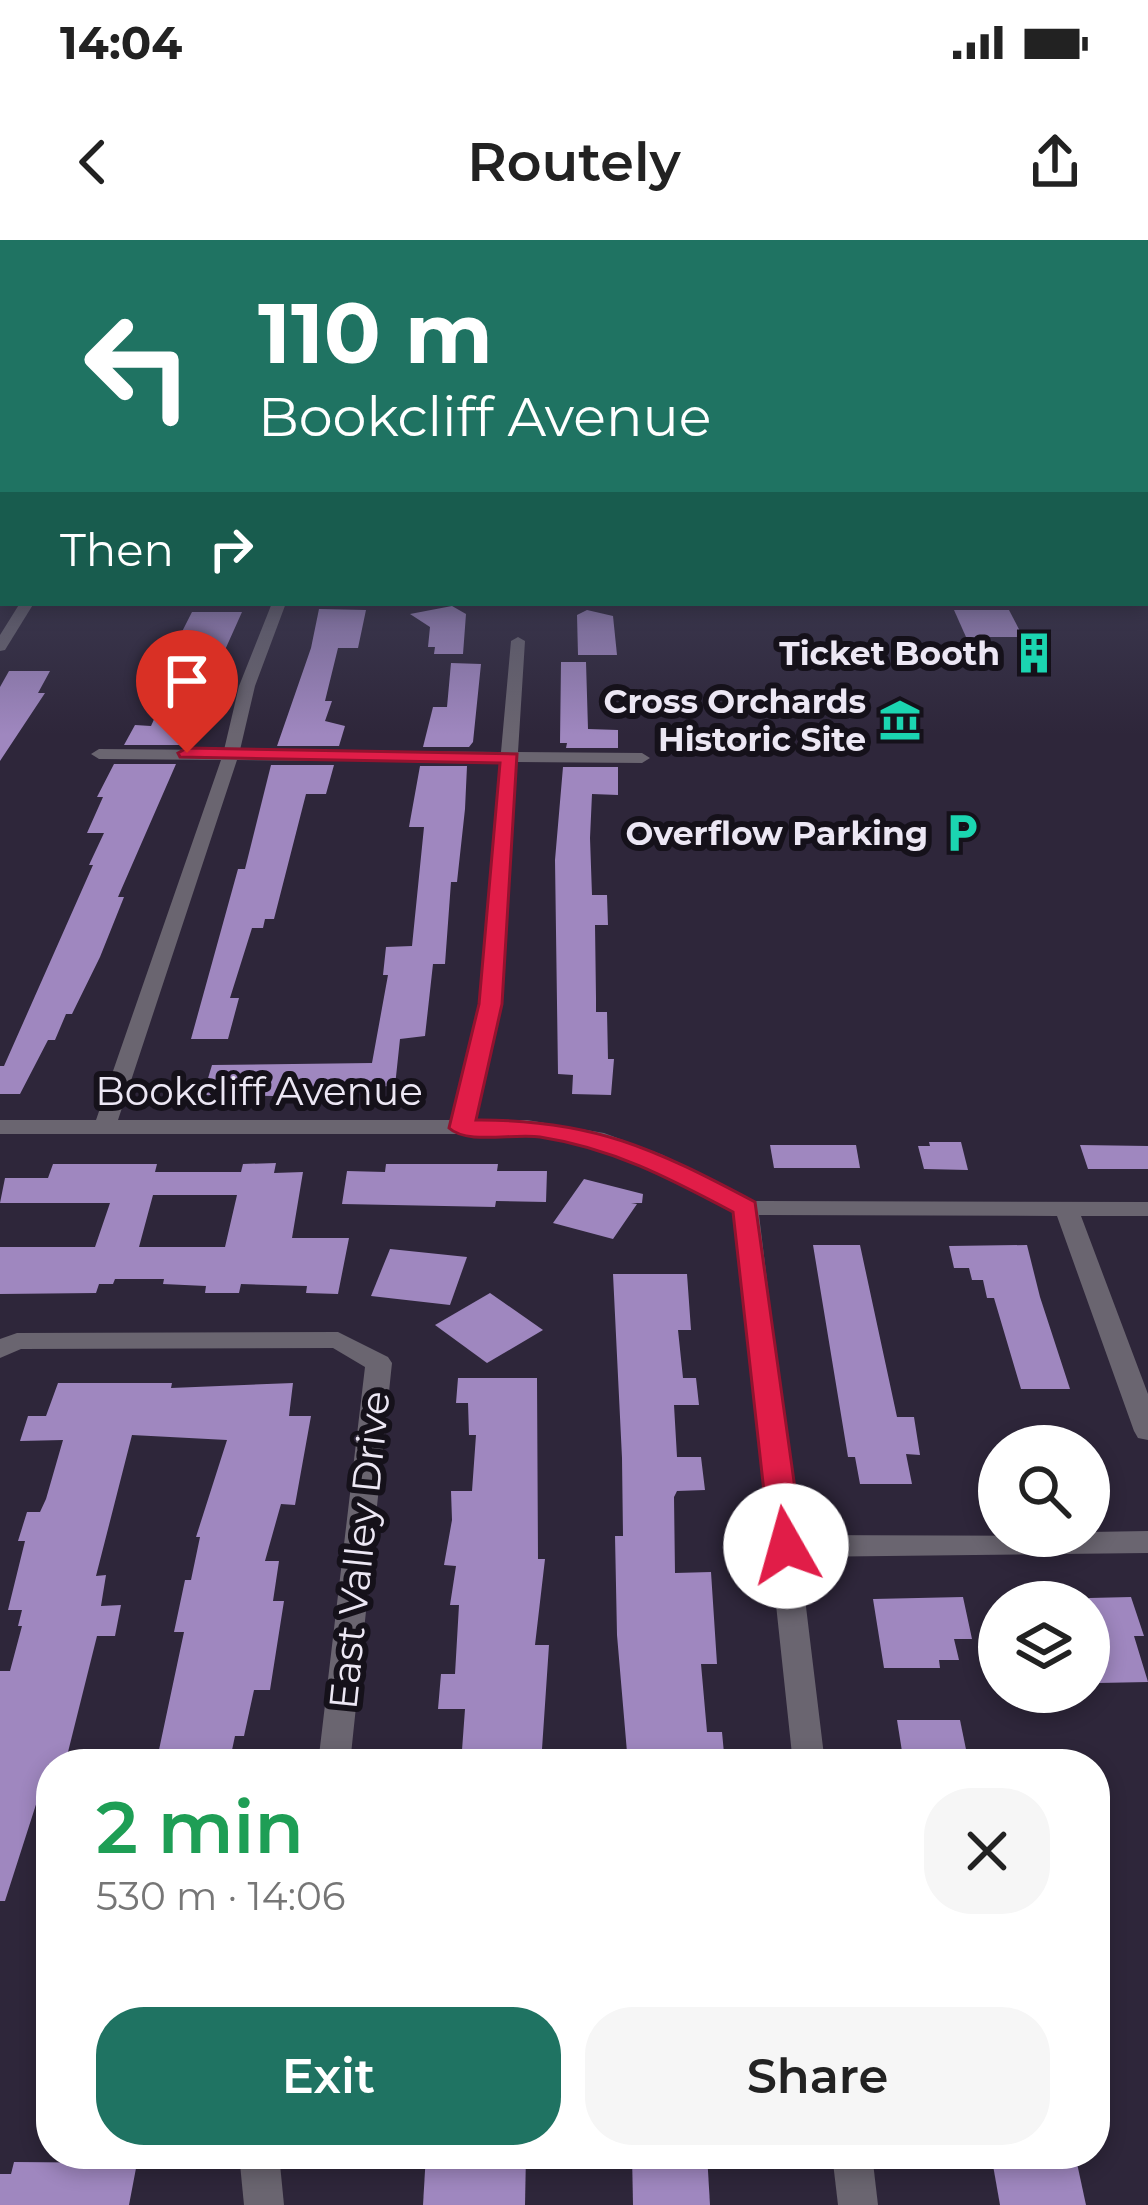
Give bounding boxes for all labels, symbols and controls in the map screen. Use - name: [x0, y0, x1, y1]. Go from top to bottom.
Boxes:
- text: 14:04: [60, 15, 182, 70]
- icon: back: [60, 129, 126, 195]
- text: Routely: [467, 129, 681, 195]
- icon: share: [1022, 129, 1088, 195]
- text: 110 m: [258, 282, 493, 384]
- icon: left: [60, 288, 216, 444]
- text: Bookcliff Avenue: [258, 384, 711, 450]
- icon: right: [198, 516, 264, 582]
- text: Then: [60, 522, 174, 577]
- pin: [136, 630, 238, 753]
- building icon: Ticket Booth: [1011, 630, 1057, 676]
- place label: Ticket Booth: [779, 633, 1000, 673]
- icon: arrive: [154, 648, 220, 714]
- place label: Cross Orchards Historic Site: [604, 681, 866, 759]
- museum icon: Cross Orchards Historic Site: [877, 697, 923, 743]
- parking icon: Overflow Parking: [939, 810, 985, 856]
- place label: Overflow Parking: [626, 813, 928, 853]
- street label: Bookcliff Avenue: [95, 1067, 423, 1115]
- street label: East Valley Drive: [318, 1388, 400, 1712]
- map controls: [978, 1425, 1110, 1713]
- button: search: [978, 1425, 1110, 1557]
- position arrow: [723, 1483, 849, 1609]
- button: layers: [978, 1581, 1110, 1713]
- text: 2 min: [96, 1783, 304, 1871]
- button: close: [924, 1788, 1050, 1914]
- text: 530 m · 14:06: [96, 1872, 346, 1920]
- button: Exit: [96, 2007, 561, 2145]
- button: Share: [585, 2007, 1050, 2145]

